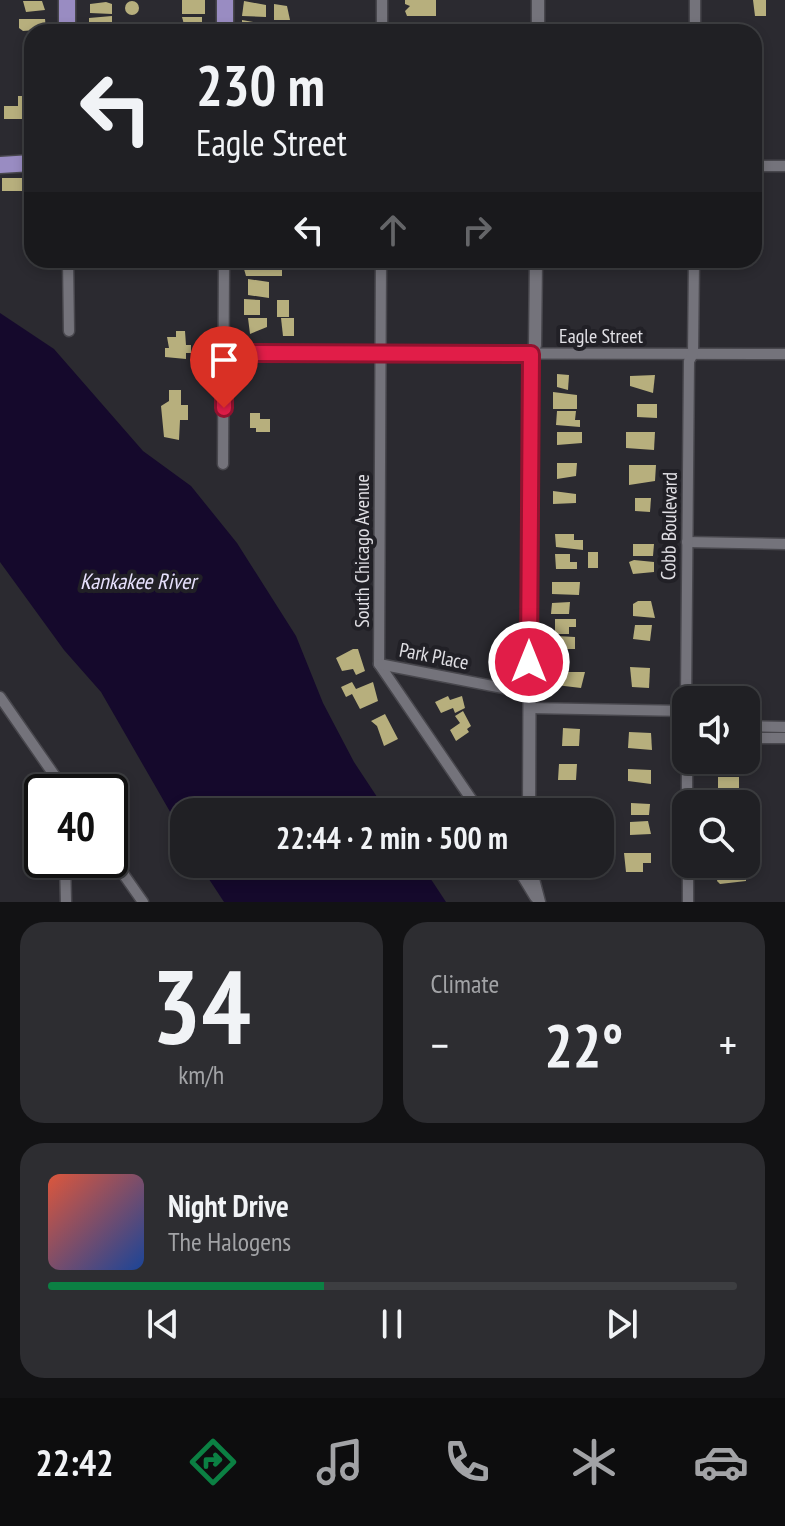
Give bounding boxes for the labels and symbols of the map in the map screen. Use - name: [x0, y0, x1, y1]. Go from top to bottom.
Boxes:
- street label: Eagle Street: [559, 323, 643, 349]
- pin: [190, 326, 258, 408]
- street label: Cobb Boulevard: [655, 472, 683, 580]
- street label: South Chicago Avenue: [349, 474, 375, 628]
- water label: Kankakee River: [80, 567, 199, 595]
- position arrow: [487, 620, 571, 704]
- street label: Park Place: [397, 637, 471, 675]
- speed limit sign: 40: [24, 774, 128, 878]

